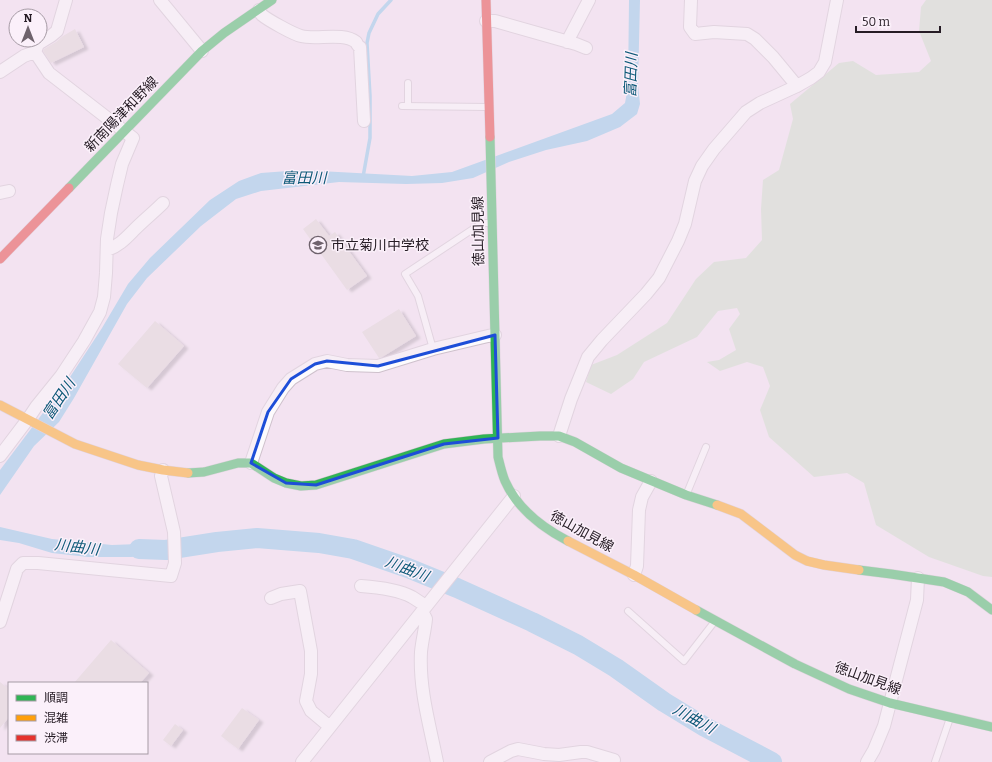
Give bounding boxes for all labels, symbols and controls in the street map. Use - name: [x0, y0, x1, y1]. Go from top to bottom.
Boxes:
- north arrow: [8, 8, 48, 48]
- scale bar: [856, 8, 940, 34]
- text: N: [24, 12, 33, 25]
- text: 50 m: [862, 15, 891, 29]
- water label: 富田川: [621, 50, 641, 98]
- street label: 新南陽津和野線: [81, 73, 162, 155]
- water label: 富田川: [281, 169, 328, 187]
- street label: 徳山加見線: [469, 196, 488, 266]
- school or university icon: 市立菊川中学校: [308, 235, 328, 255]
- place label: 市立菊川中学校: [331, 237, 429, 254]
- water label: 富田川: [39, 374, 80, 423]
- street label: 徳山加見線: [547, 507, 616, 556]
- water label: 川曲川: [54, 535, 102, 559]
- water label: 川曲川: [383, 553, 433, 586]
- street label: 徳山加見線: [832, 659, 904, 698]
- legend: [8, 682, 148, 754]
- text: 順調: [44, 691, 68, 705]
- water label: 川曲川: [670, 700, 720, 739]
- text: 混雑: [44, 711, 68, 725]
- text: 渋滞: [44, 731, 68, 745]

